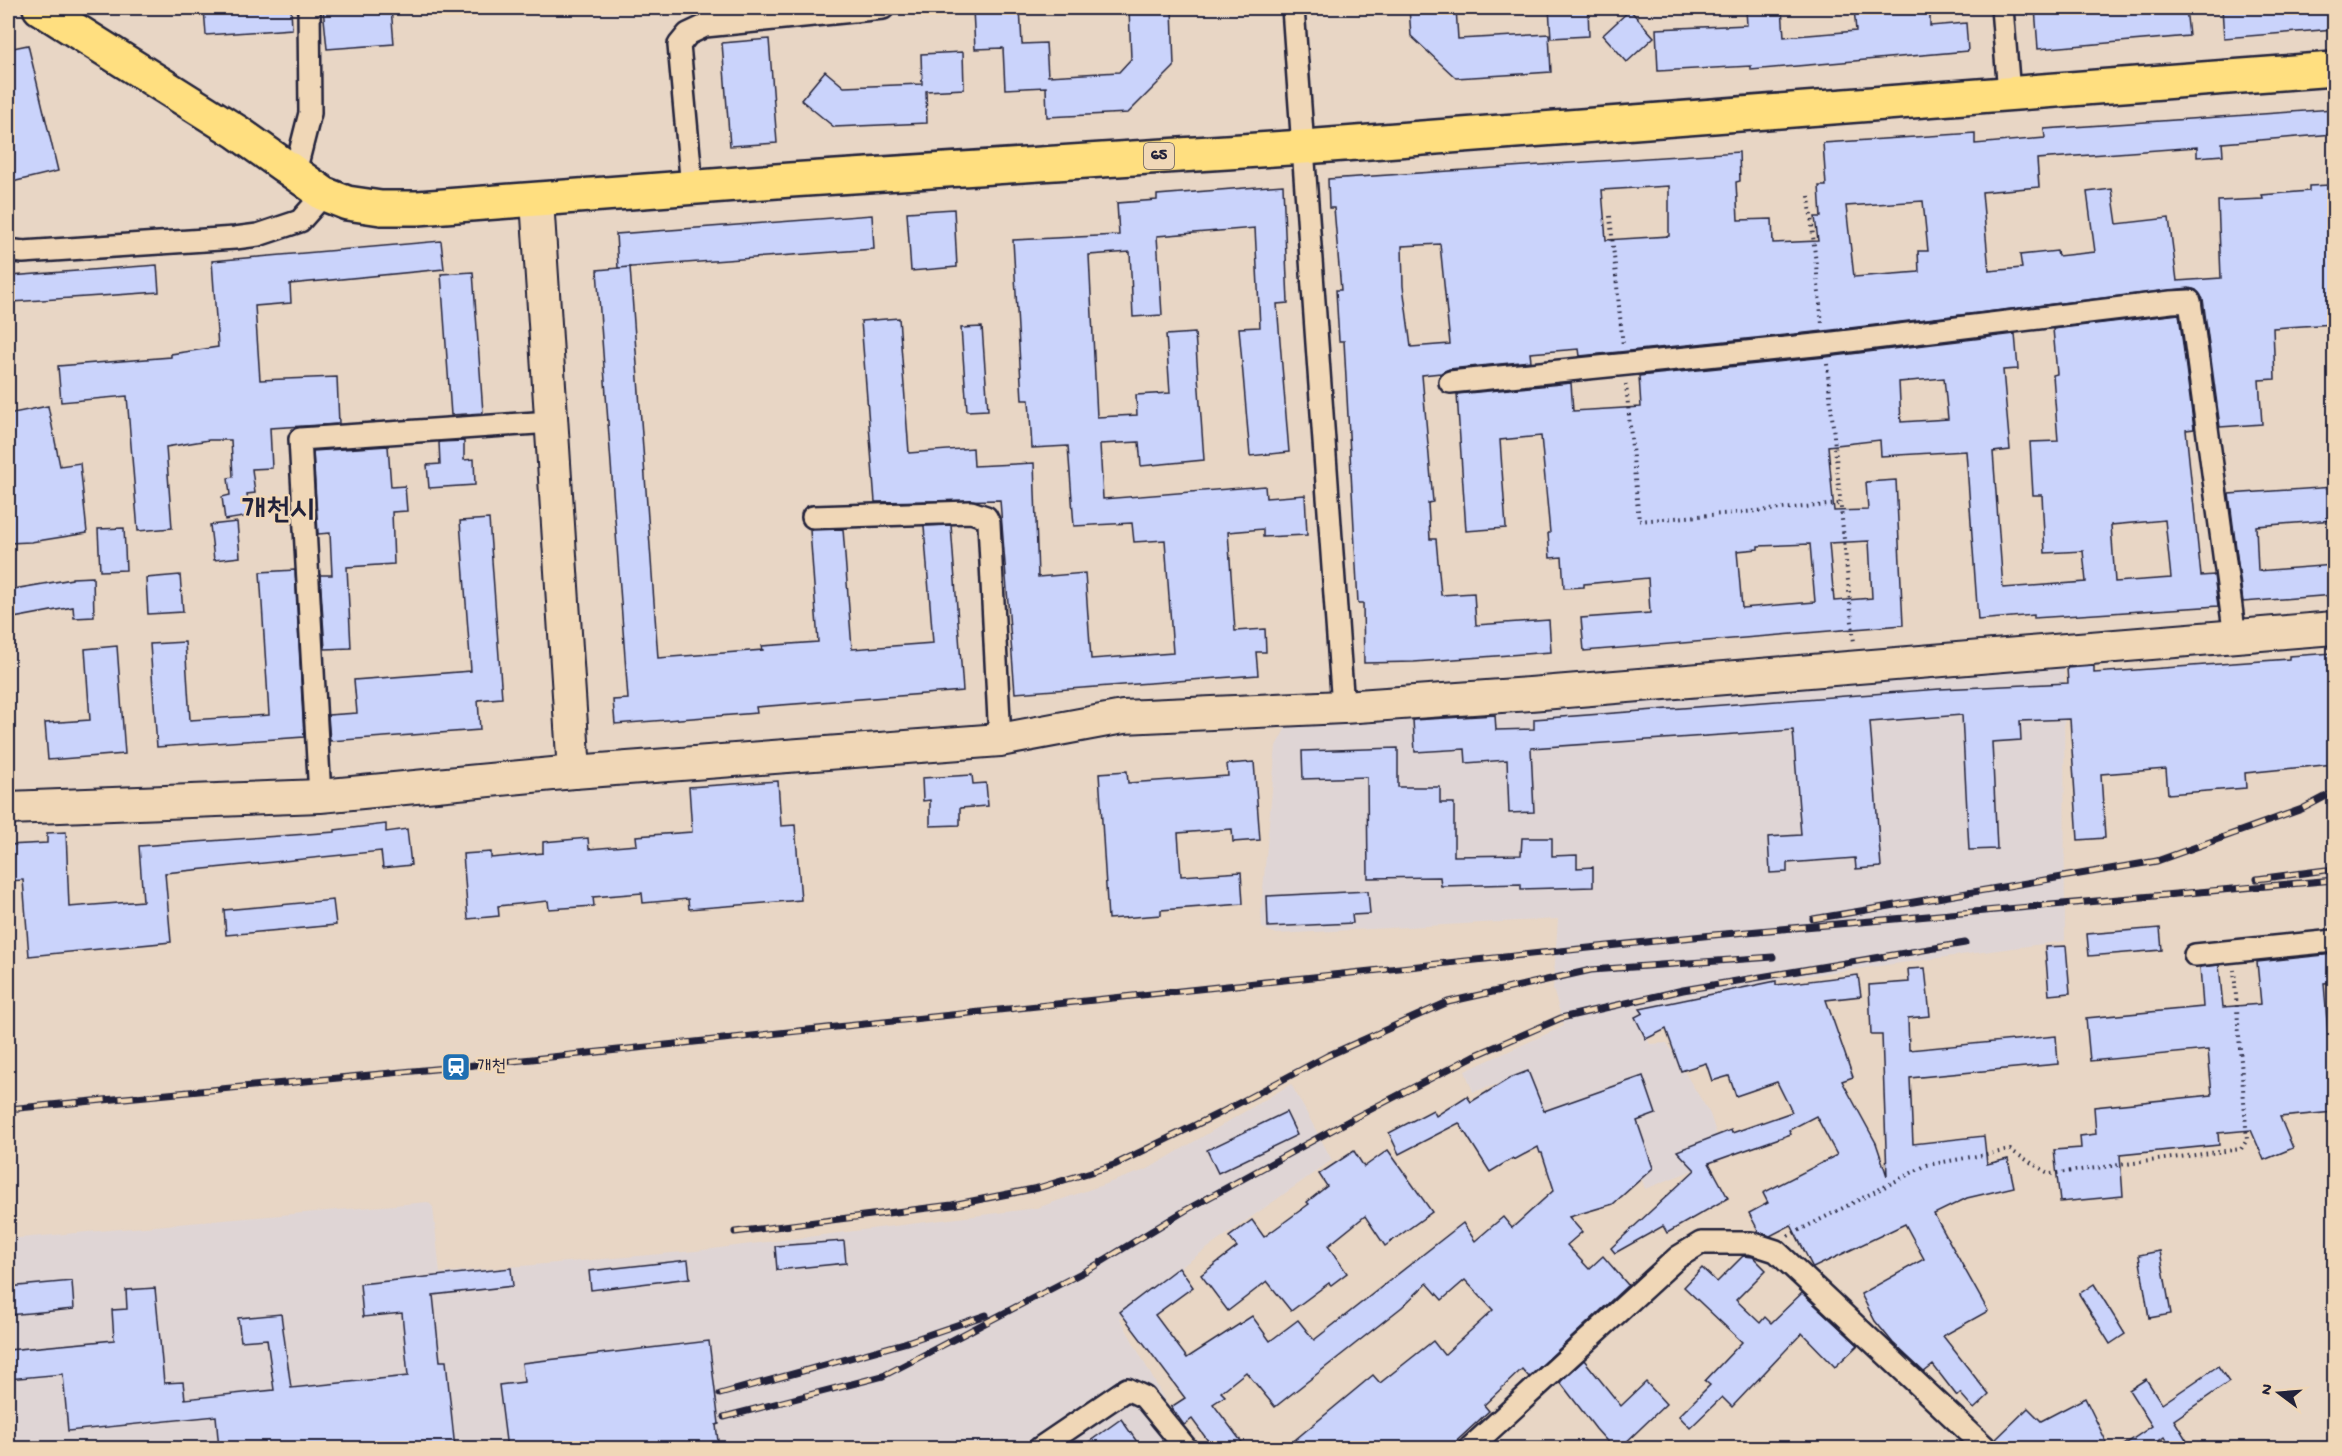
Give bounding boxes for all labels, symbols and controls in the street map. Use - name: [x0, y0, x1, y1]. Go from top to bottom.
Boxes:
- road number: 65: [1144, 143, 1174, 169]
- district label: 개천시: [242, 495, 314, 530]
- station icon: 개천: [440, 1051, 472, 1083]
- place label: 개천: [477, 1057, 506, 1078]
- north arrow: [2249, 1363, 2309, 1423]
- text: N: [2257, 1382, 2279, 1397]

